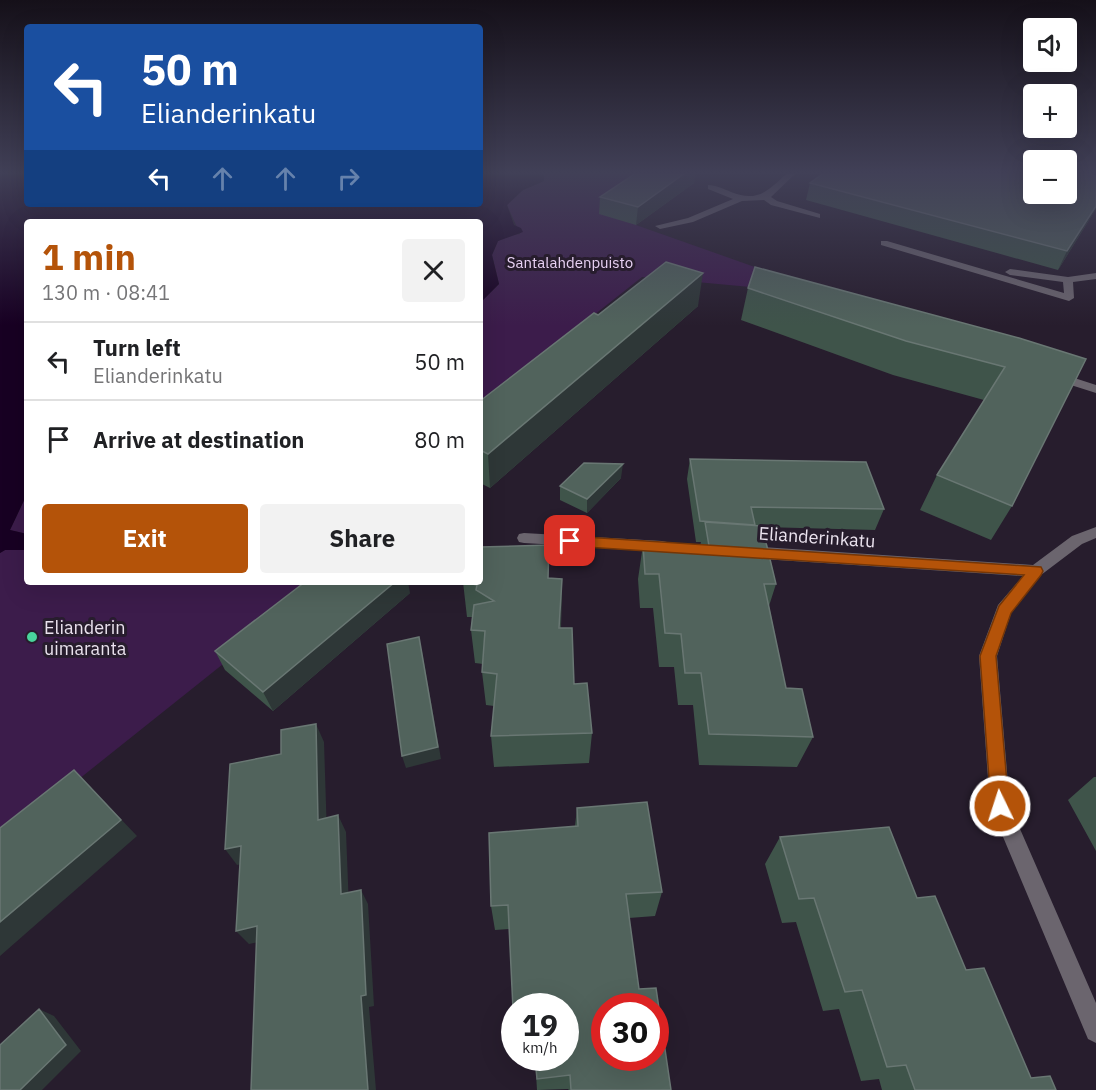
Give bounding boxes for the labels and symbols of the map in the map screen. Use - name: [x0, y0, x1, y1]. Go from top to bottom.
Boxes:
- park label: Santalahdenpuisto: [507, 253, 633, 272]
- pin: [544, 515, 595, 566]
- street label: Elianderinkatu: [758, 521, 876, 553]
- place label: Elianderin uimaranta: [44, 616, 127, 660]
- marker: Elianderin uimaranta: [25, 630, 39, 644]
- position arrow: [968, 774, 1032, 838]
- speed limit sign: 30: [591, 993, 669, 1071]

